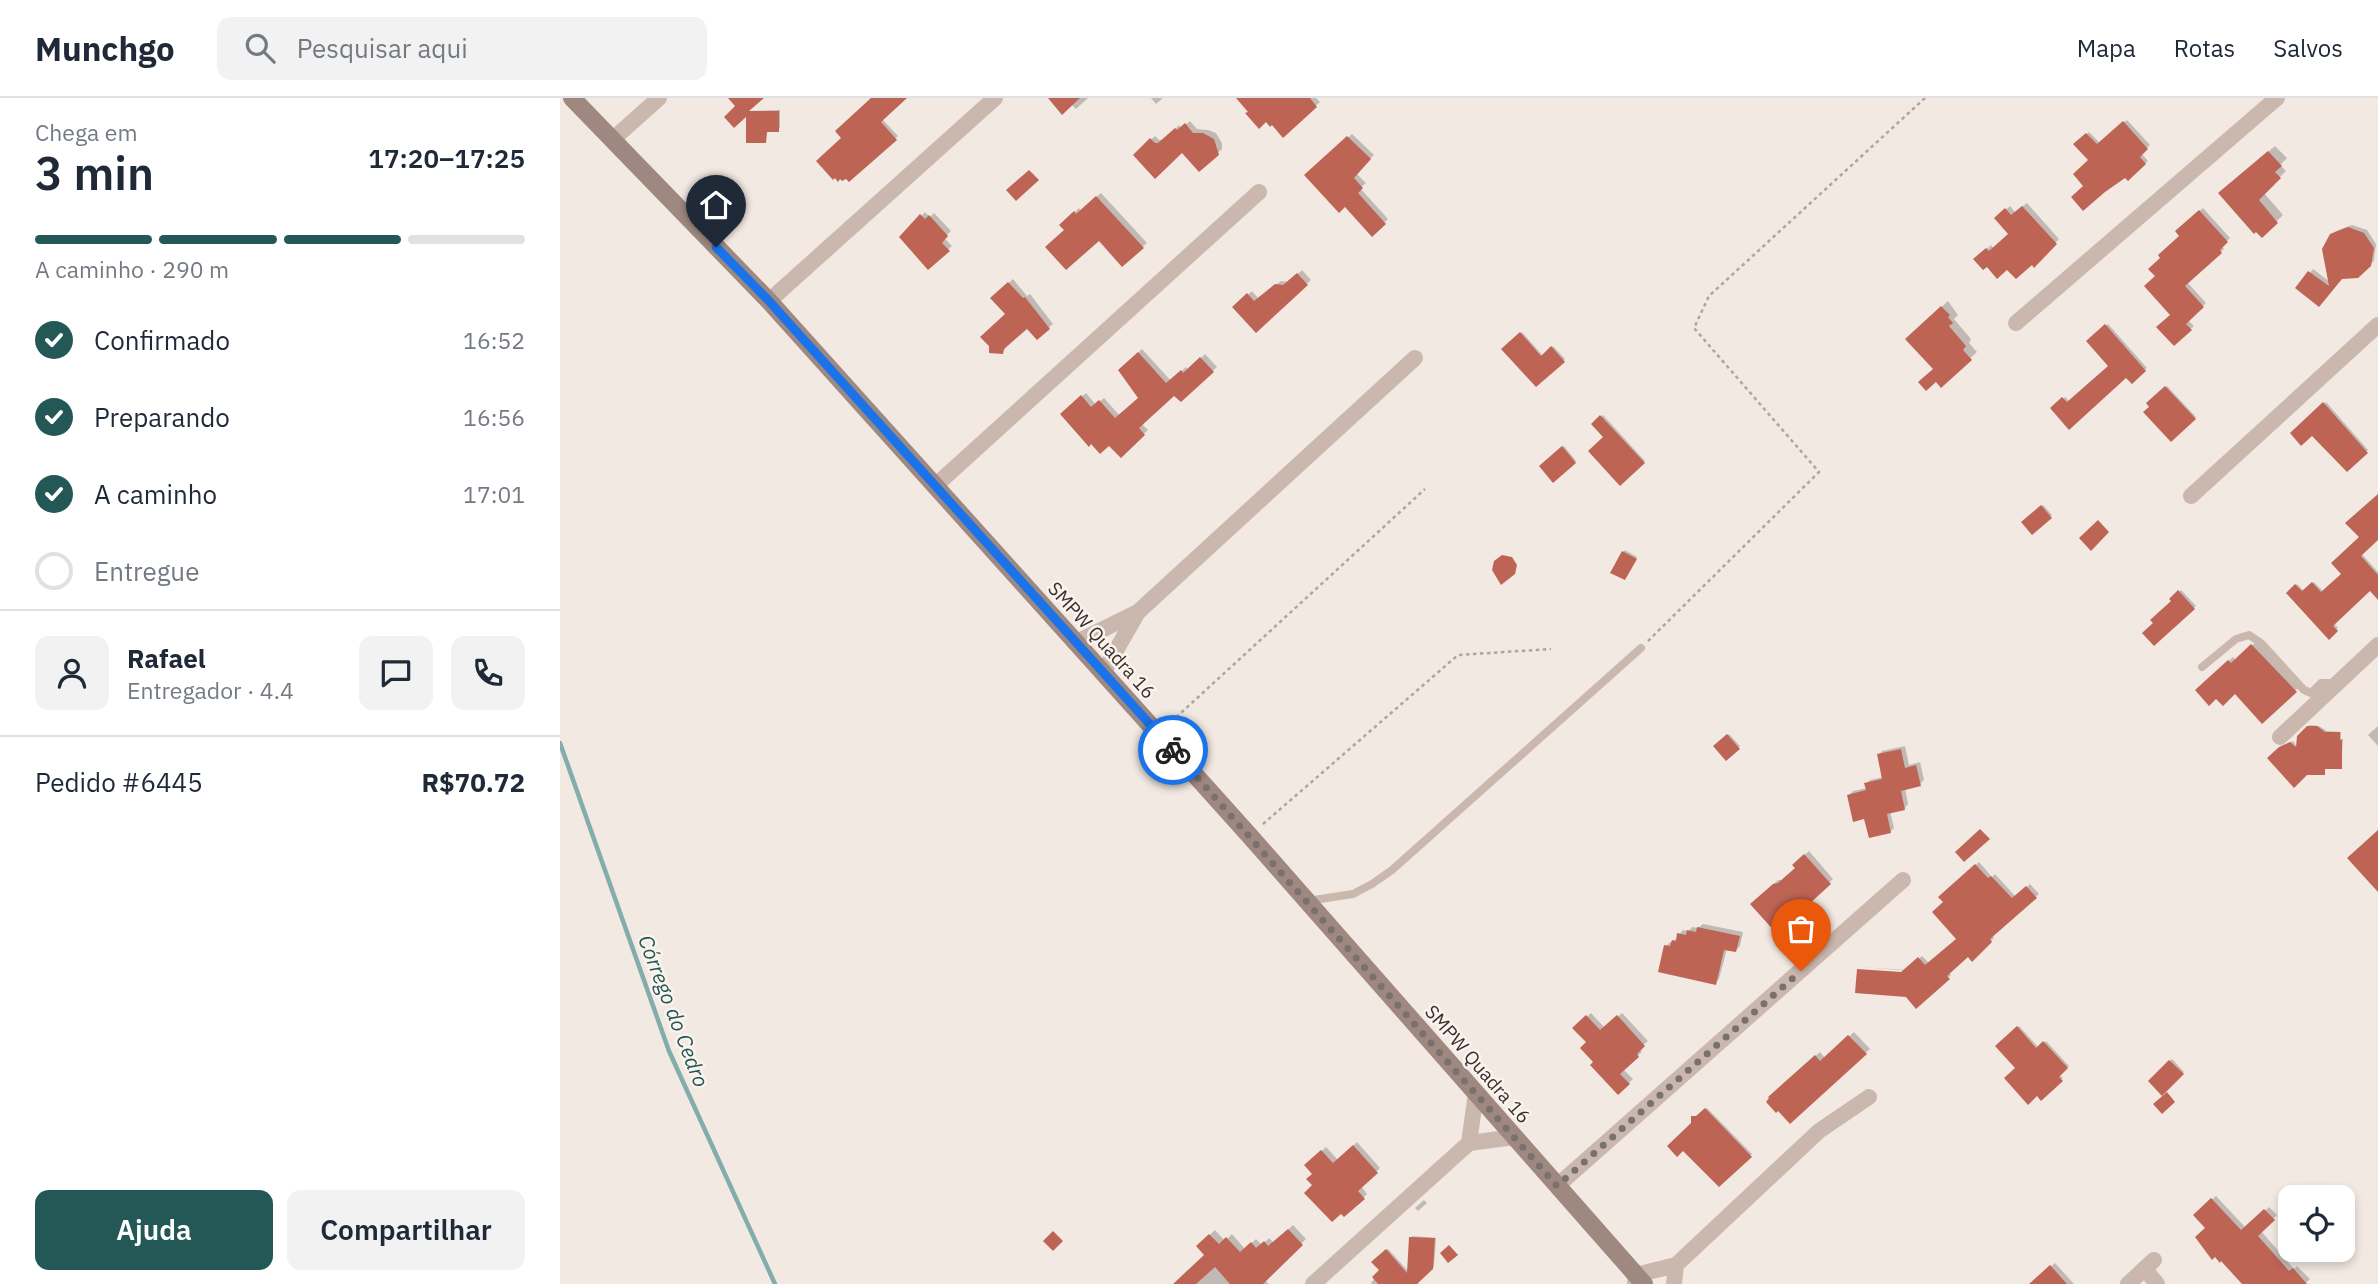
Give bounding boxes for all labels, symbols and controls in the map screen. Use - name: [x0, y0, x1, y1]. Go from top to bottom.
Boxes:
- search box: [217, 17, 707, 80]
- text: Munchgo: [35, 27, 175, 70]
- icon: search: [241, 29, 279, 67]
- text: Pesquisar aqui: [297, 31, 468, 65]
- text: Mapa: [2077, 32, 2136, 64]
- text: Rotas: [2174, 32, 2235, 64]
- text: Salvos: [2273, 32, 2343, 64]
- text: Chega em: [35, 117, 137, 147]
- text: 17:20–17:25: [368, 141, 525, 175]
- text: 3 min: [35, 143, 154, 203]
- pin: [686, 175, 746, 247]
- icon: home: [697, 186, 735, 224]
- text: A caminho · 290 m: [35, 254, 229, 284]
- icon: check: [35, 321, 73, 359]
- text: Confirmado: [94, 323, 230, 357]
- text: 16:52: [463, 325, 525, 355]
- icon: check: [35, 398, 73, 436]
- text: Preparando: [94, 400, 230, 434]
- text: 16:56: [463, 402, 525, 432]
- icon: check: [35, 475, 73, 513]
- text: A caminho: [94, 477, 217, 511]
- text: 17:01: [463, 479, 525, 509]
- text: Entregue: [94, 554, 199, 588]
- street label: SMPW Quadra 16: [1043, 577, 1161, 703]
- button: person: [35, 636, 109, 710]
- button: chat: [359, 636, 433, 710]
- button: phone: [451, 636, 525, 710]
- text: Rafael: [127, 641, 206, 675]
- text: Entregador · 4.4: [127, 675, 294, 705]
- courier: [1138, 715, 1208, 785]
- icon: bike: [1154, 731, 1192, 769]
- text: Pedido #6445: [35, 765, 203, 799]
- text: R$70.72: [421, 765, 525, 799]
- pin: [1771, 899, 1831, 971]
- icon: bag: [1782, 910, 1820, 948]
- water label: Córrego do Cedro: [632, 931, 716, 1091]
- street label: SMPW Quadra 16: [1420, 1000, 1536, 1128]
- map controls: [2278, 1185, 2355, 1262]
- button: locate: [2278, 1185, 2355, 1262]
- button: Ajuda: [35, 1190, 273, 1270]
- button: Compartilhar: [287, 1190, 525, 1270]

